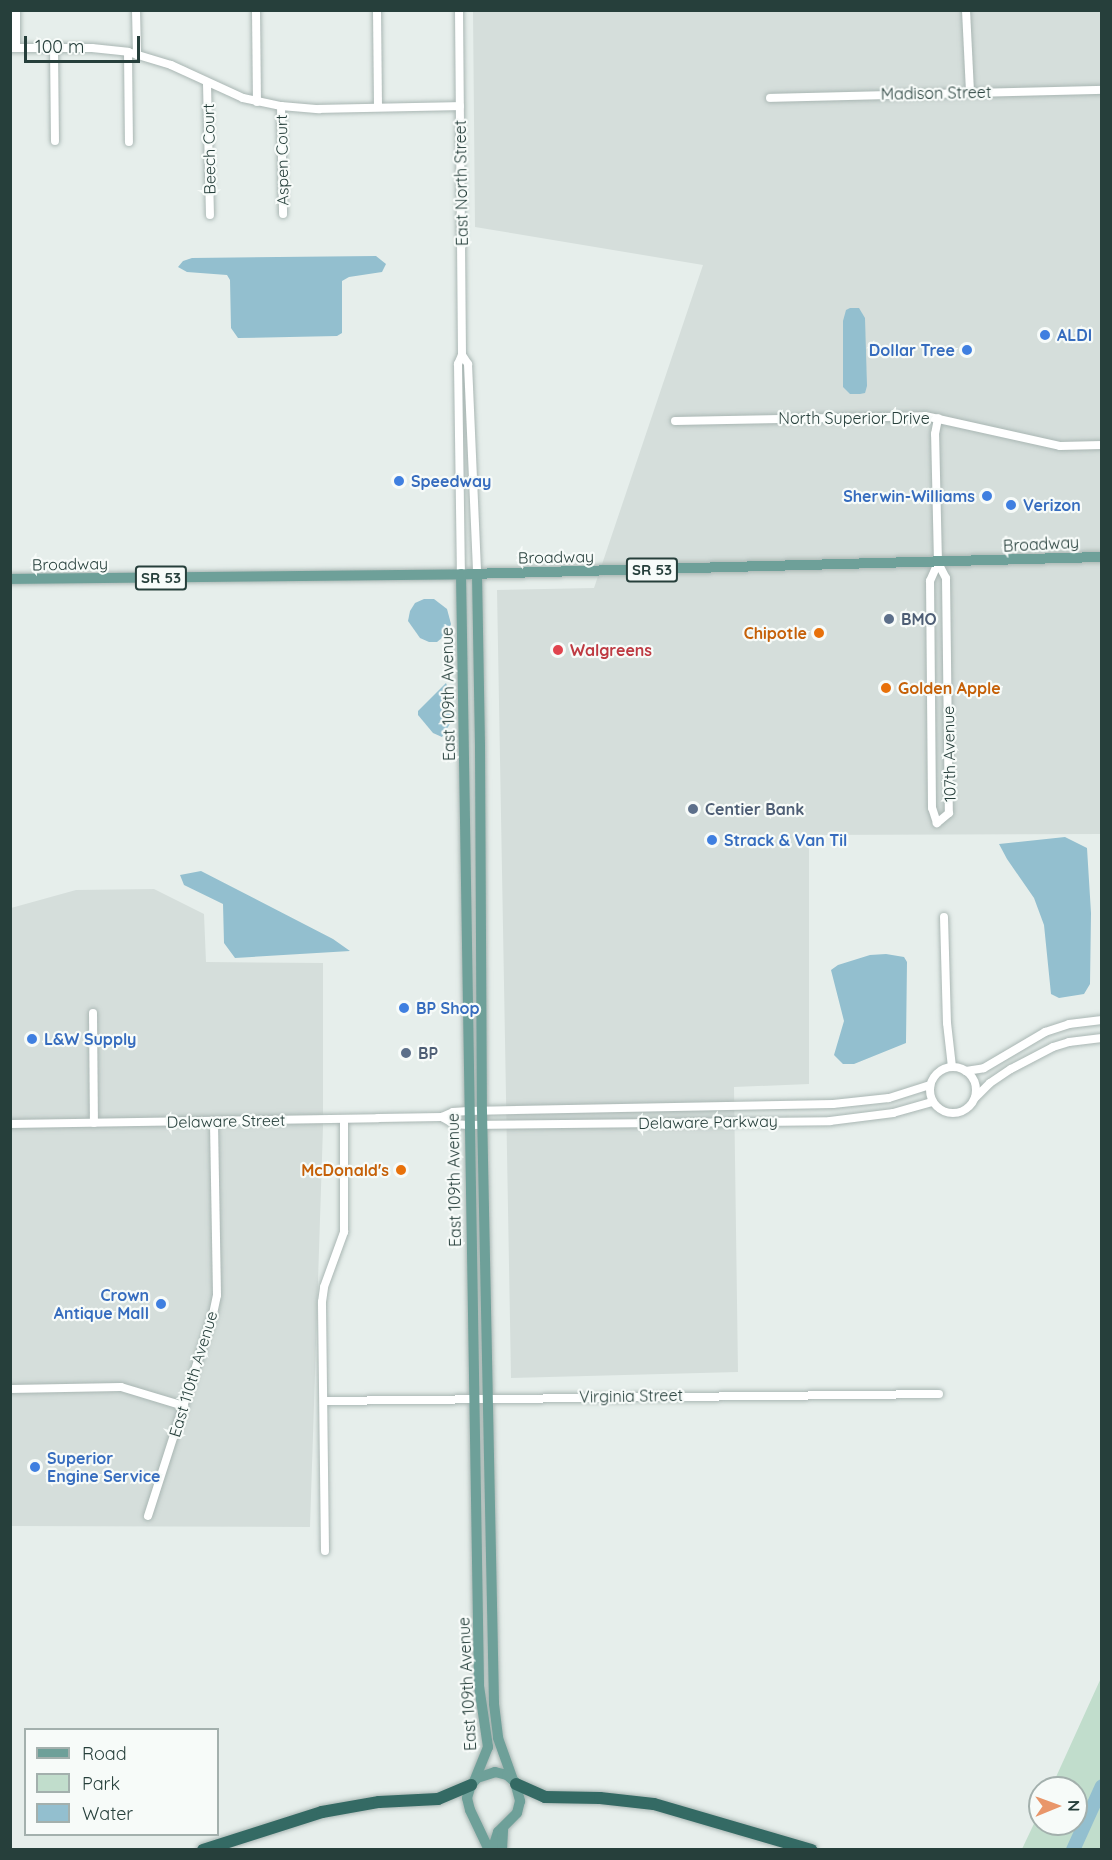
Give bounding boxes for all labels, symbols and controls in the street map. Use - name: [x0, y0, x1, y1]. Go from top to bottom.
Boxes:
- scale bar: [27, 24, 142, 62]
- text: 100 m: [35, 35, 84, 58]
- street label: Madison Street: [881, 82, 991, 104]
- street label: Beech Court: [199, 103, 219, 195]
- street label: Aspen Court: [272, 114, 292, 206]
- street label: East North Street: [450, 120, 472, 246]
- place label: ALDI: [1057, 325, 1092, 345]
- marker: ALDI: [1038, 328, 1052, 342]
- place label: Dollar Tree: [869, 340, 955, 360]
- marker: Dollar Tree: [960, 343, 974, 357]
- street label: North Superior Drive: [778, 408, 930, 428]
- place label: Speedway: [411, 471, 491, 491]
- marker: Speedway: [392, 474, 406, 488]
- place label: Sherwin-Williams: [843, 486, 975, 506]
- marker: Sherwin-Williams: [980, 489, 994, 503]
- place label: Verizon: [1023, 495, 1081, 515]
- marker: Verizon: [1004, 498, 1018, 512]
- street label: Broadway: [1002, 532, 1080, 556]
- street label: Broadway: [518, 547, 594, 567]
- street label: Broadway: [32, 554, 108, 574]
- road number: SR 53: [625, 558, 679, 582]
- road number: SR 53: [134, 566, 188, 590]
- place label: BMO: [901, 609, 937, 629]
- marker: BMO: [882, 612, 896, 626]
- place label: Chipotle: [744, 623, 807, 643]
- marker: Chipotle: [812, 626, 826, 640]
- street label: East 109th Avenue: [437, 627, 459, 761]
- place label: Walgreens: [570, 640, 652, 660]
- marker: Walgreens: [551, 643, 565, 657]
- place label: Golden Apple: [898, 678, 1001, 698]
- marker: Golden Apple: [879, 681, 893, 695]
- street label: 107th Avenue: [939, 706, 959, 802]
- place label: Centier Bank: [705, 799, 804, 819]
- marker: Centier Bank: [686, 802, 700, 816]
- place label: Strack & Van Til: [724, 830, 847, 850]
- marker: Strack & Van Til: [705, 833, 719, 847]
- place label: BP Shop: [416, 998, 480, 1018]
- marker: BP Shop: [397, 1001, 411, 1015]
- place label: L&W Supply: [44, 1029, 136, 1049]
- marker: L&W Supply: [25, 1032, 39, 1046]
- place label: BP: [418, 1043, 438, 1063]
- marker: BP: [399, 1046, 413, 1060]
- street label: Delaware Street: [166, 1110, 286, 1132]
- street label: Delaware Parkway: [638, 1111, 778, 1133]
- street label: East 109th Avenue: [443, 1113, 465, 1247]
- place label: McDonald's: [301, 1160, 389, 1180]
- marker: McDonald's: [394, 1163, 408, 1177]
- place label: Crown Antique Mall: [54, 1285, 149, 1323]
- marker: Crown Antique Mall: [154, 1297, 168, 1311]
- street label: East 110th Avenue: [165, 1309, 221, 1439]
- street label: Virginia Street: [579, 1385, 683, 1407]
- place label: Superior Engine Service: [47, 1448, 160, 1486]
- marker: Superior Engine Service: [28, 1460, 42, 1474]
- street label: East 109th Avenue: [454, 1617, 480, 1751]
- legend: [24, 1728, 219, 1836]
- text: Road: [82, 1742, 127, 1765]
- text: Park: [82, 1772, 120, 1795]
- north arrow: [1028, 1776, 1088, 1836]
- text: N: [1064, 1800, 1084, 1812]
- text: Water: [82, 1802, 133, 1825]

